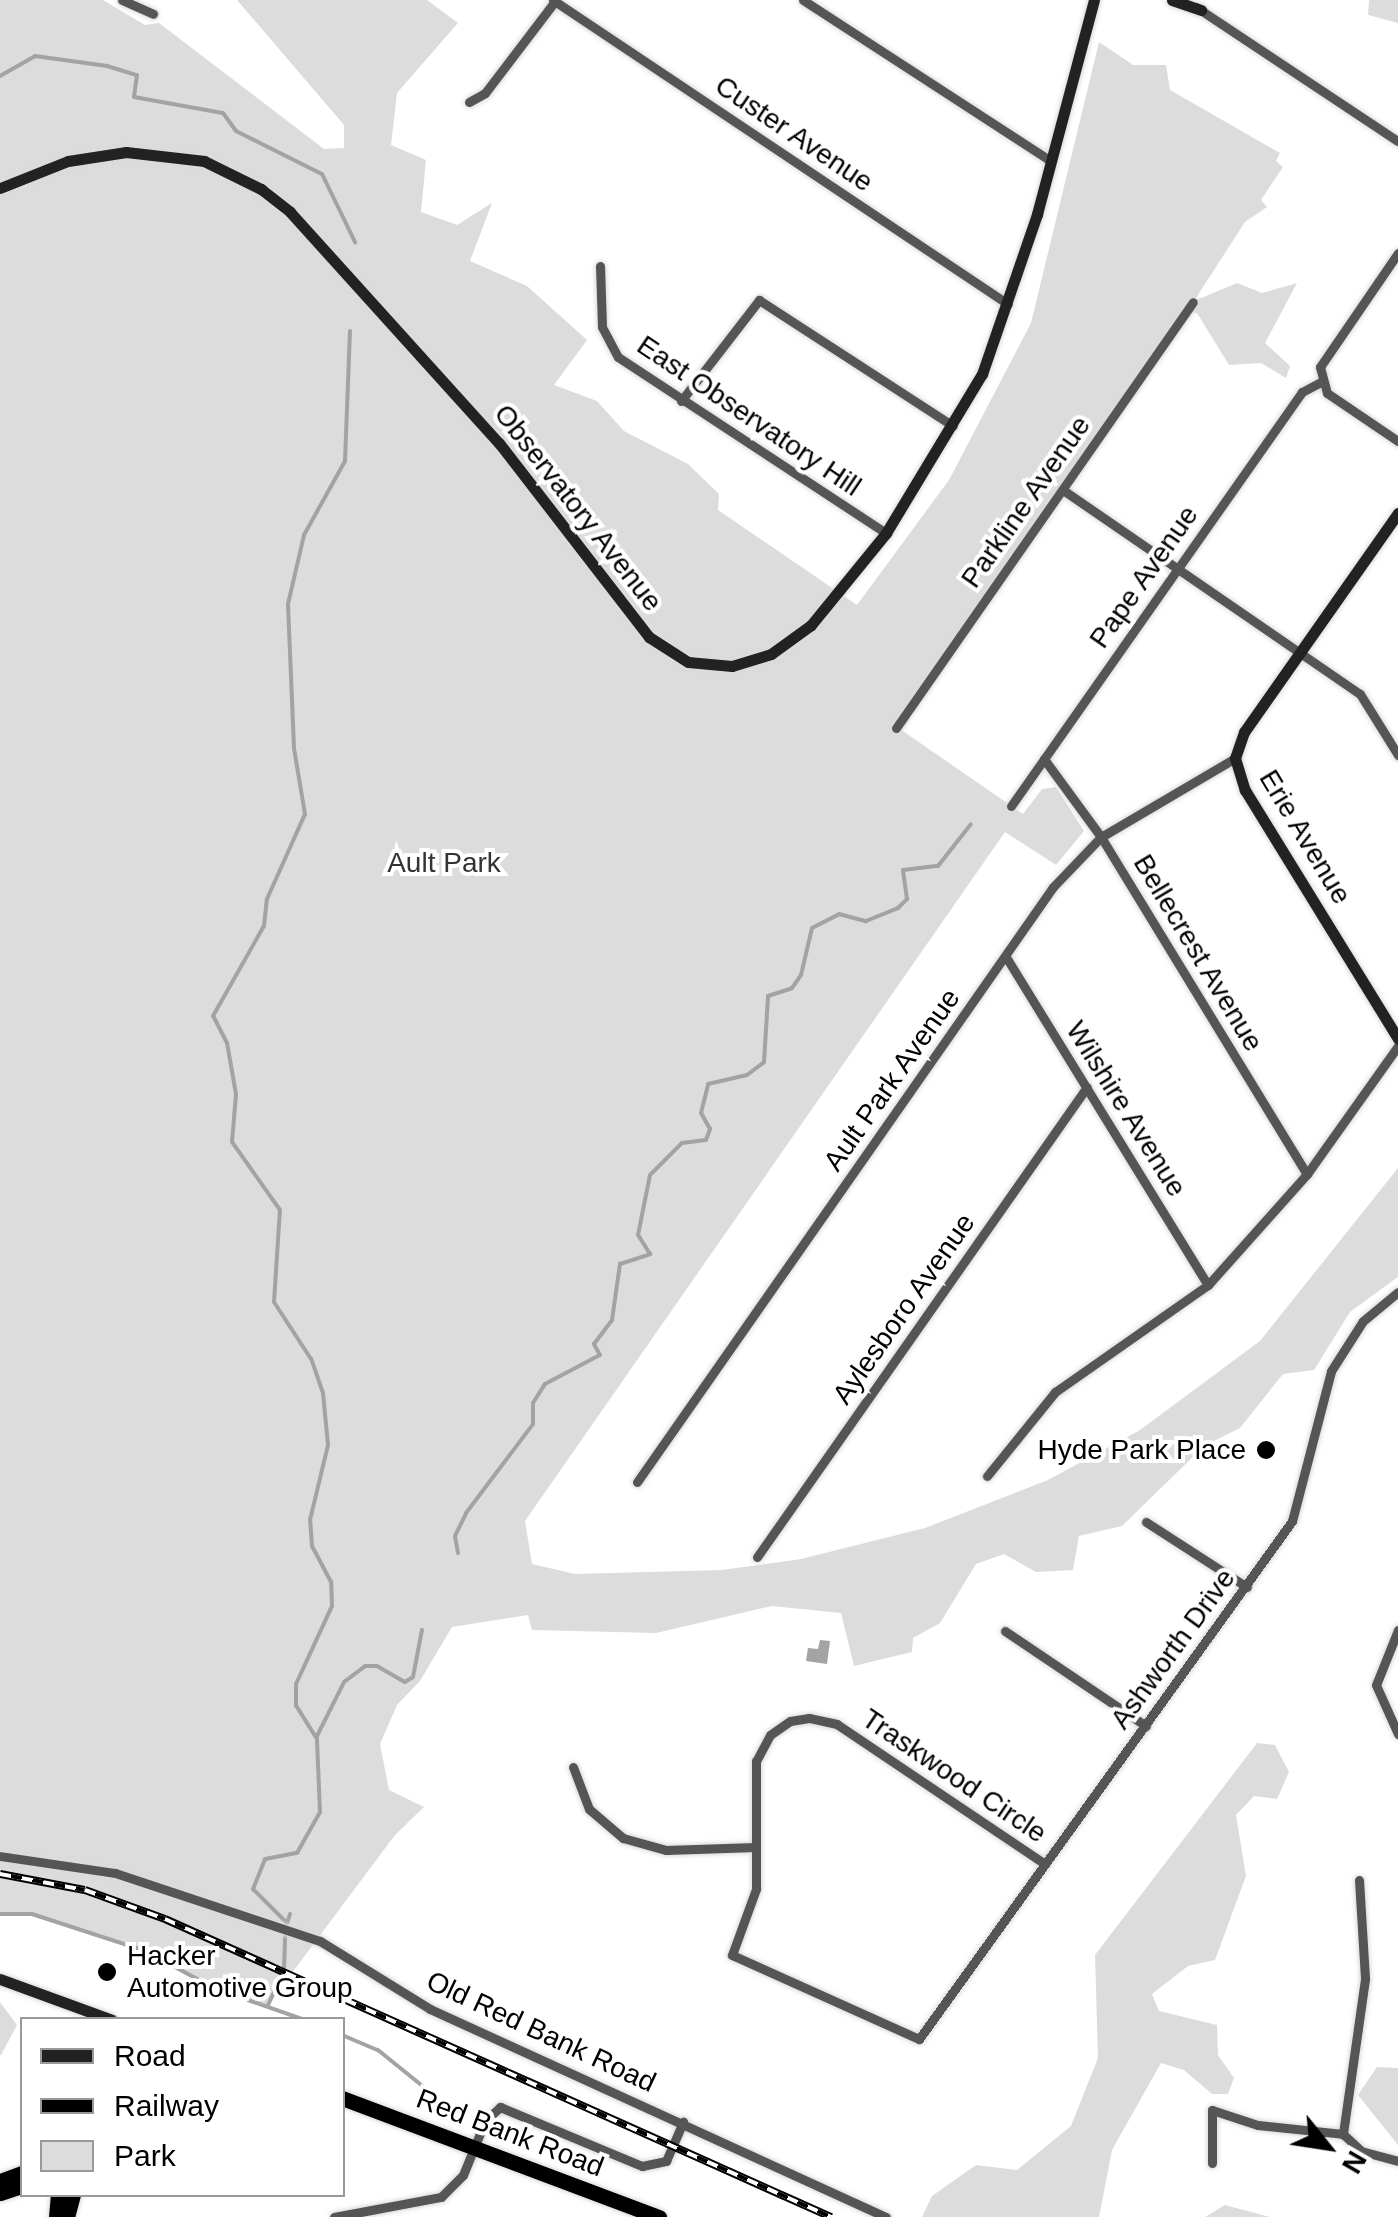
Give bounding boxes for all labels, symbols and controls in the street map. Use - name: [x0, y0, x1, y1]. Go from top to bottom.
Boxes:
- street label: Custer Avenue: [708, 68, 880, 200]
- street label: East Observatory Hill: [631, 329, 867, 503]
- street label: Observatory Avenue: [486, 397, 670, 619]
- street label: Parkline Avenue: [954, 409, 1098, 595]
- street label: Pape Avenue: [1082, 499, 1206, 655]
- street label: Erie Avenue: [1251, 763, 1359, 911]
- park label: Ault Park: [387, 846, 501, 880]
- street label: Bellecrest Avenue: [1126, 848, 1270, 1058]
- street label: Ault Park Avenue: [816, 982, 968, 1178]
- street label: Wilshire Avenue: [1058, 1015, 1194, 1203]
- street label: Aylesboro Avenue: [825, 1207, 983, 1411]
- place label: Hyde Park Place: [1037, 1433, 1246, 1467]
- marker: Hyde Park Place: [1255, 1439, 1277, 1461]
- street label: Ashworth Drive: [1104, 1562, 1242, 1736]
- street label: Traskwood Circle: [855, 1702, 1053, 1850]
- place label: Hacker Automotive Group: [127, 1939, 353, 2005]
- marker: Hacker Automotive Group: [96, 1961, 118, 1983]
- street label: Old Red Bank Road: [421, 1964, 661, 2100]
- legend: [20, 2017, 345, 2197]
- text: Road: [114, 2039, 186, 2072]
- street label: Red Bank Road: [412, 2082, 608, 2184]
- text: Railway: [114, 2089, 219, 2122]
- north arrow: [1278, 2097, 1378, 2197]
- text: Park: [114, 2139, 176, 2172]
- text: N: [1336, 2146, 1373, 2179]

